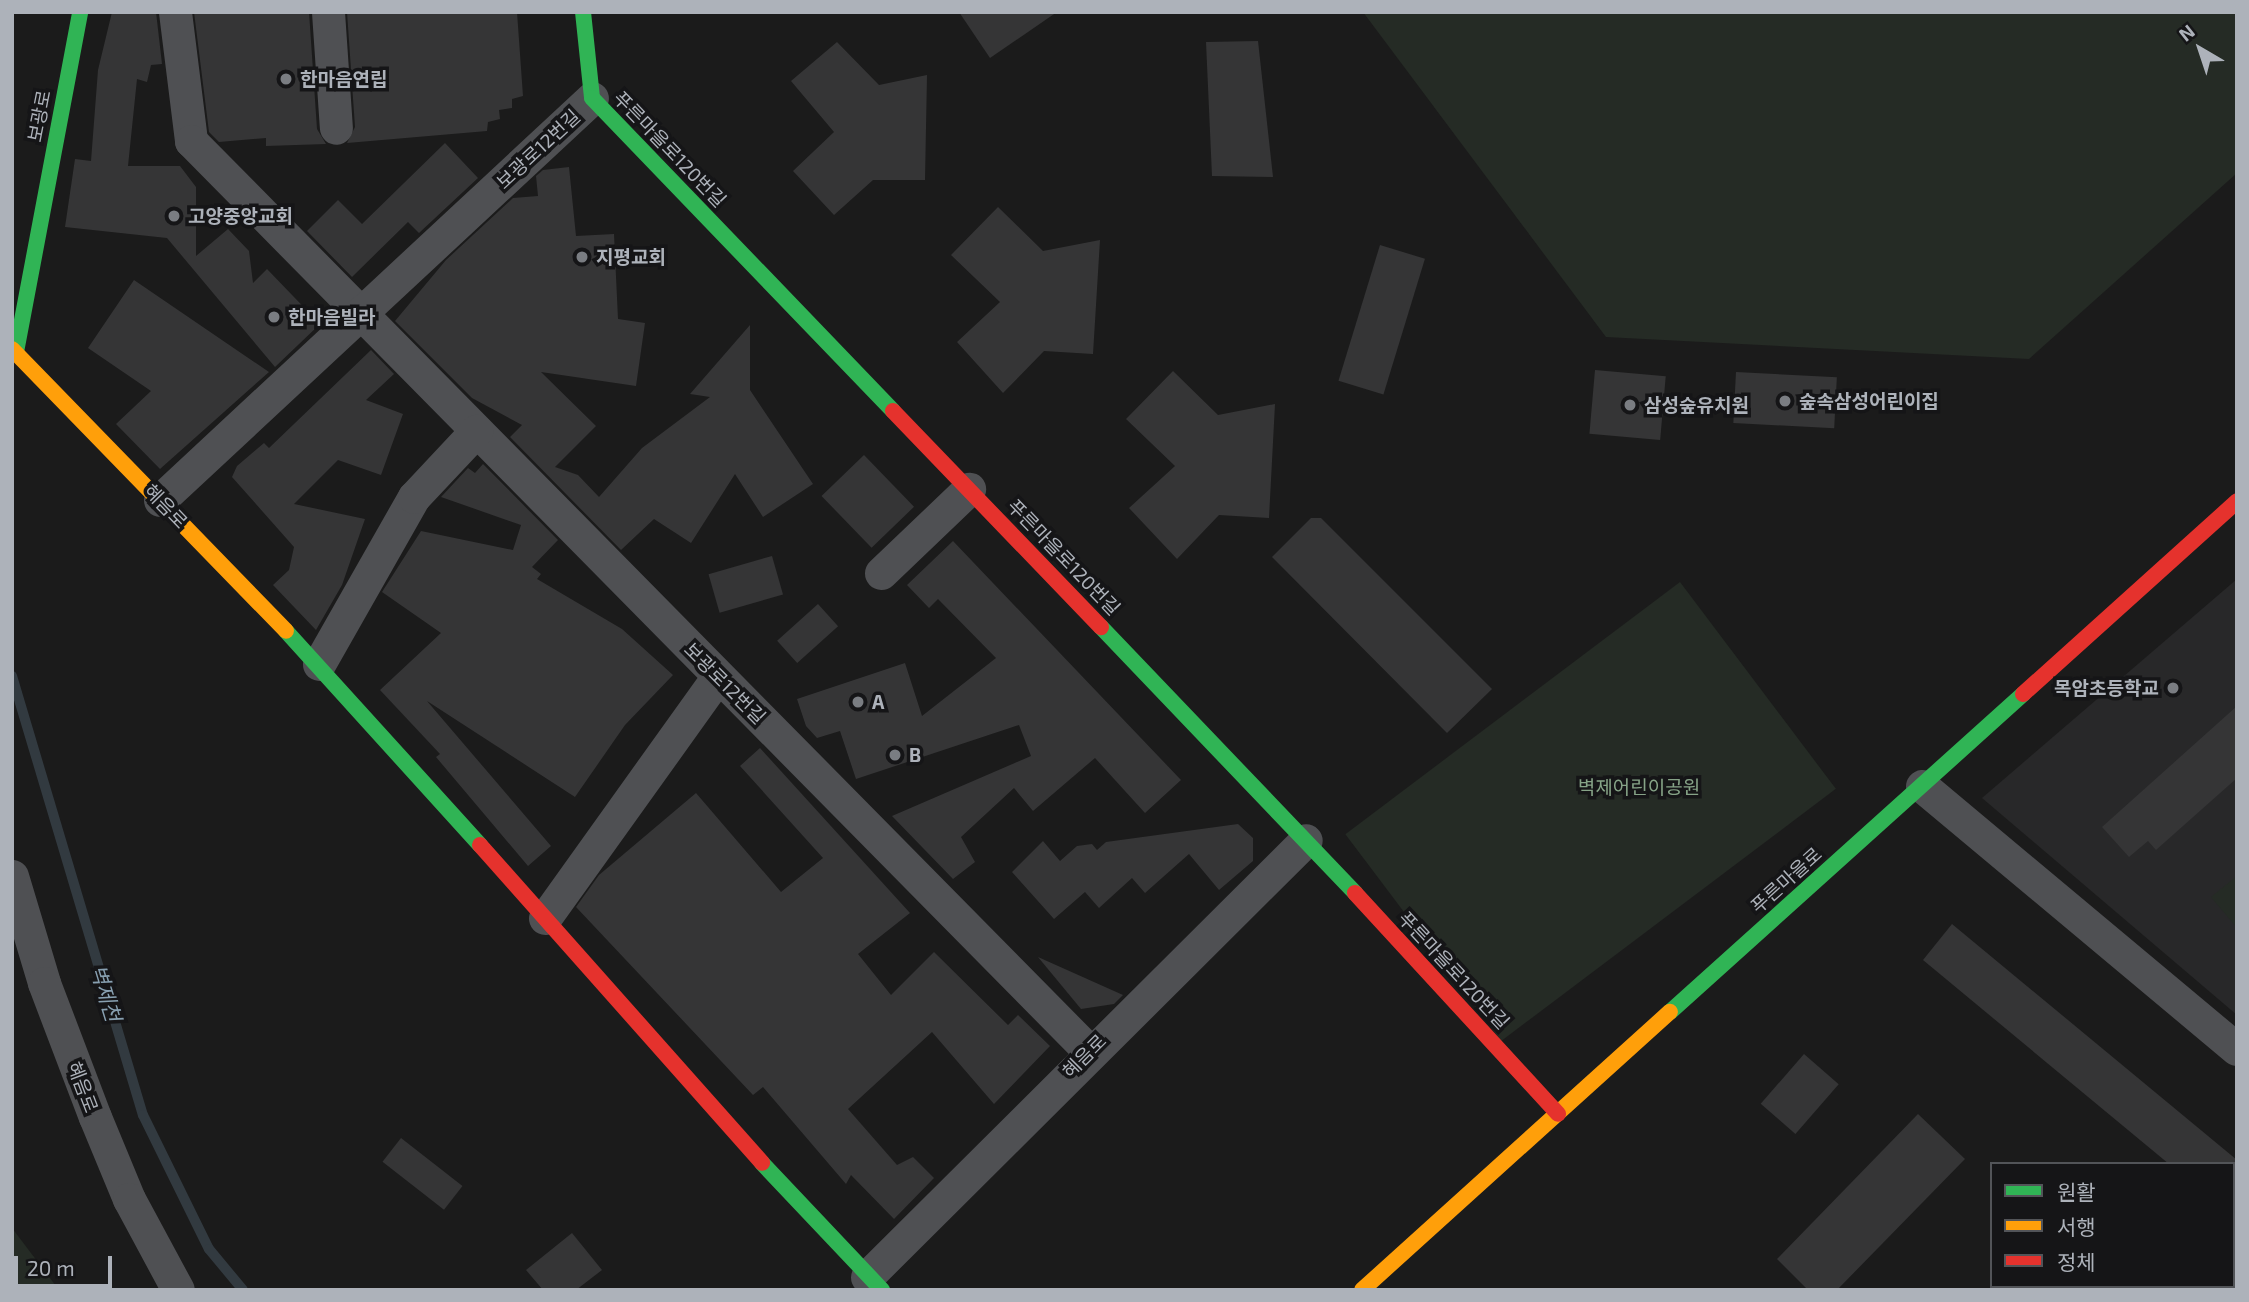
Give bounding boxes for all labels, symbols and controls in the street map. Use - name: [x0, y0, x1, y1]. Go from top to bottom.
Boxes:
- north arrow: [2165, 14, 2235, 84]
- text: N: [2174, 19, 2199, 46]
- place label: 한마음연립: [300, 68, 387, 90]
- marker: 한마음연립: [278, 71, 294, 87]
- street label: 푸른마을로120번길: [609, 86, 731, 212]
- street label: 보광로: [23, 88, 55, 144]
- street label: 보광로12번길: [492, 105, 584, 193]
- place label: 고양중앙교회: [188, 205, 293, 227]
- marker: 고양중앙교회: [166, 208, 182, 224]
- place label: 지평교회: [596, 246, 666, 268]
- marker: 지평교회: [574, 249, 590, 265]
- place label: 한마음빌라: [288, 306, 375, 328]
- marker: 한마음빌라: [266, 309, 282, 325]
- place label: 숲속삼성어린이집: [1799, 390, 1939, 412]
- marker: 숲속삼성어린이집: [1777, 393, 1793, 409]
- place label: 삼성숲유치원: [1644, 394, 1749, 416]
- marker: 삼성숲유치원: [1622, 397, 1638, 413]
- street label: 혜음로: [140, 479, 192, 533]
- street label: 푸른마을로120번길: [1003, 494, 1125, 620]
- street label: 보광로12번길: [680, 638, 770, 728]
- place label: 목암초등학교: [2054, 677, 2159, 699]
- marker: 목암초등학교: [2165, 680, 2181, 696]
- place label: A: [872, 691, 884, 713]
- marker: A: [850, 694, 866, 710]
- place label: B: [909, 744, 921, 766]
- marker: B: [887, 747, 903, 763]
- park label: 벽제어린이공원: [1578, 776, 1700, 798]
- street label: 푸른마을로: [1746, 842, 1826, 918]
- street label: 푸른마을로120번길: [1394, 907, 1514, 1033]
- water label: 벽제천: [85, 962, 127, 1024]
- street label: 혜음로: [1057, 1029, 1111, 1083]
- street label: 혜음로: [63, 1058, 103, 1116]
- legend: [1990, 1162, 2235, 1288]
- text: 원활: [2057, 1179, 2096, 1204]
- text: 서행: [2057, 1214, 2096, 1239]
- scale bar: [18, 1242, 116, 1286]
- text: 정체: [2057, 1249, 2096, 1274]
- text: 20 m: [27, 1255, 75, 1280]

